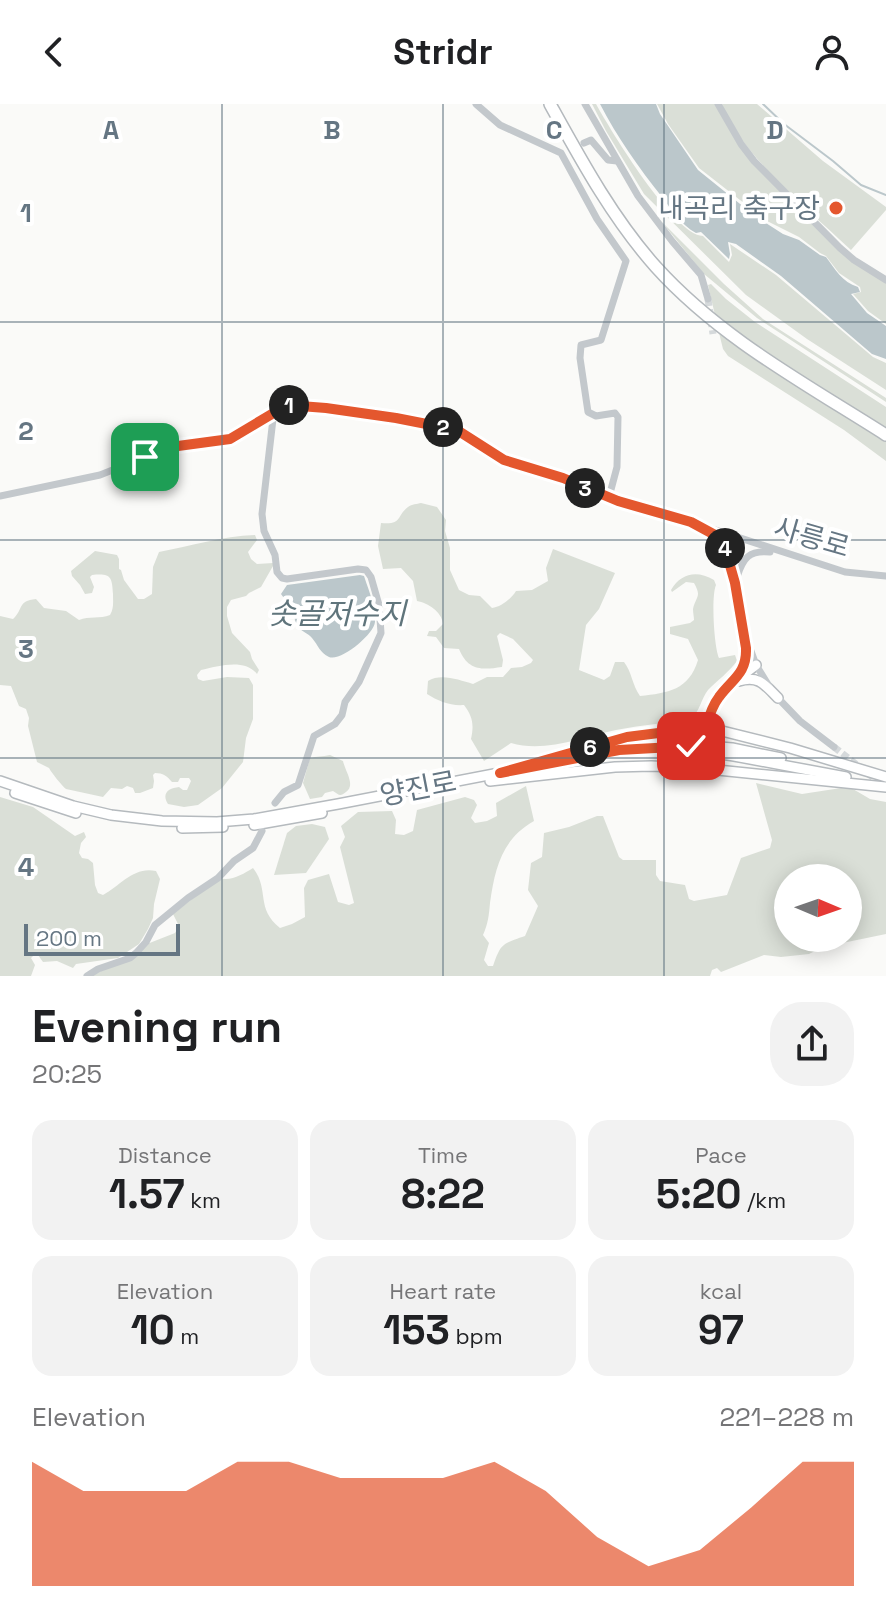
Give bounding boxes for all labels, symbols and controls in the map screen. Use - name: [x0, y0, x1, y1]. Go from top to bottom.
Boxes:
- text: Stridr: [393, 29, 493, 75]
- icon: back: [32, 30, 76, 74]
- icon: person: [810, 30, 854, 74]
- text: A: [103, 113, 120, 147]
- text: B: [323, 113, 341, 147]
- text: C: [546, 113, 562, 147]
- text: D: [766, 113, 784, 147]
- place label: 내곡리 축구장: [658, 190, 820, 226]
- text: 1: [20, 196, 32, 230]
- marker: 내곡리 축구장: [827, 199, 845, 217]
- pin: 1: [269, 385, 309, 425]
- text: 1: [284, 391, 294, 419]
- pin: 2: [423, 407, 463, 447]
- text: 2: [436, 413, 450, 441]
- text: 2: [18, 414, 34, 448]
- pin: [111, 423, 179, 491]
- icon: arrive: [123, 435, 167, 479]
- pin: 3: [565, 468, 605, 508]
- text: 3: [578, 474, 592, 502]
- street label: 사릉로: [770, 509, 854, 565]
- pin: 4: [705, 528, 745, 568]
- text: 4: [718, 534, 732, 562]
- water label: 솟골저수지: [268, 594, 408, 633]
- text: 3: [18, 632, 34, 666]
- pin: [657, 712, 725, 780]
- icon: check: [669, 724, 713, 768]
- pin: 6: [570, 727, 610, 767]
- text: 6: [583, 733, 597, 761]
- street label: 양진로: [377, 763, 459, 813]
- text: 4: [18, 850, 34, 884]
- north arrow: [774, 864, 862, 952]
- map controls: [774, 864, 862, 952]
- scale bar: [24, 920, 180, 956]
- text: 200 m: [36, 924, 102, 952]
- text: Evening run: [32, 999, 282, 1055]
- button: share: [770, 1002, 854, 1086]
- text: 20:25: [32, 1057, 102, 1091]
- text: Distance: [118, 1141, 212, 1169]
- text: Time: [418, 1141, 468, 1169]
- text: Pace: [695, 1141, 747, 1169]
- text: 1.57: [109, 1169, 185, 1220]
- text: 8:22: [401, 1169, 485, 1220]
- text: 5:20: [656, 1169, 742, 1220]
- text: km: [185, 1186, 221, 1214]
- text: /km: [742, 1186, 786, 1214]
- text: Elevation: [117, 1277, 213, 1305]
- text: Heart rate: [390, 1277, 496, 1305]
- text: kcal: [700, 1277, 742, 1305]
- text: 10: [131, 1305, 175, 1356]
- text: 153: [383, 1305, 450, 1356]
- text: 97: [698, 1305, 744, 1356]
- text: m: [175, 1322, 199, 1350]
- text: bpm: [450, 1322, 503, 1350]
- text: Elevation: [32, 1400, 146, 1434]
- text: 221–228 m: [719, 1400, 854, 1434]

